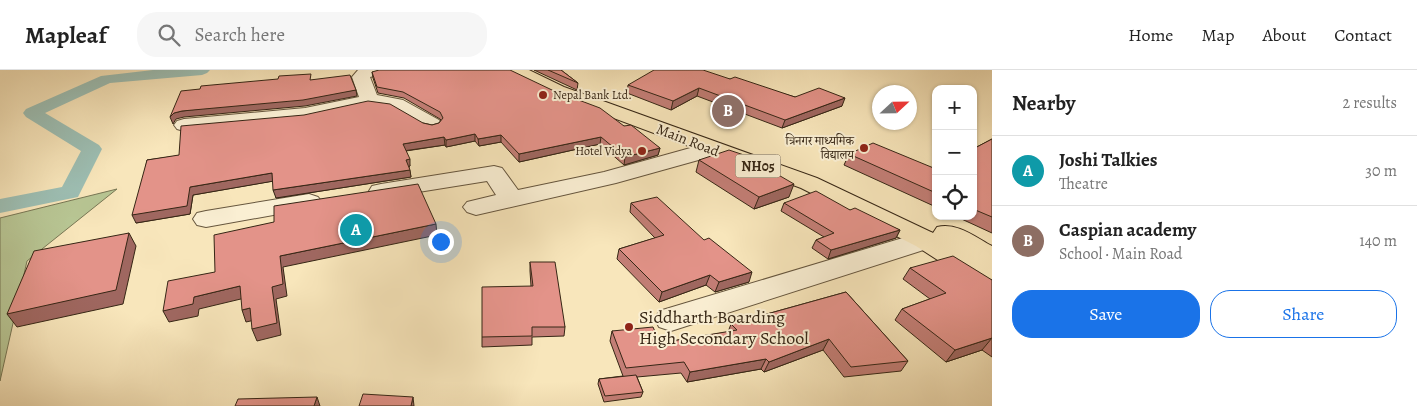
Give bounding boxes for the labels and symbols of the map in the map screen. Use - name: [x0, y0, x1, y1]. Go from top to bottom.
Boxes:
- north arrow: [872, 85, 917, 130]
- place label: Nepal Bank Ltd.: [553, 87, 632, 103]
- marker: Nepal Bank Ltd.: [537, 89, 549, 101]
- pin: B: [712, 92, 744, 130]
- street label: Main Road: [654, 119, 723, 162]
- place label: त्रिनगर माध्यमिक विद्यालय: [785, 133, 855, 163]
- marker: त्रिनगर माध्यमिक विद्यालय: [858, 142, 870, 154]
- place label: Hotel Vidya: [575, 143, 632, 159]
- marker: Hotel Vidya: [636, 145, 648, 157]
- road number: NH05: [736, 154, 780, 178]
- pin: A: [340, 211, 372, 249]
- your location: [428, 229, 454, 255]
- place label: Siddharth Boarding High Secondary School: [639, 305, 809, 350]
- marker: Siddharth Boarding High Secondary School: [623, 321, 635, 333]

